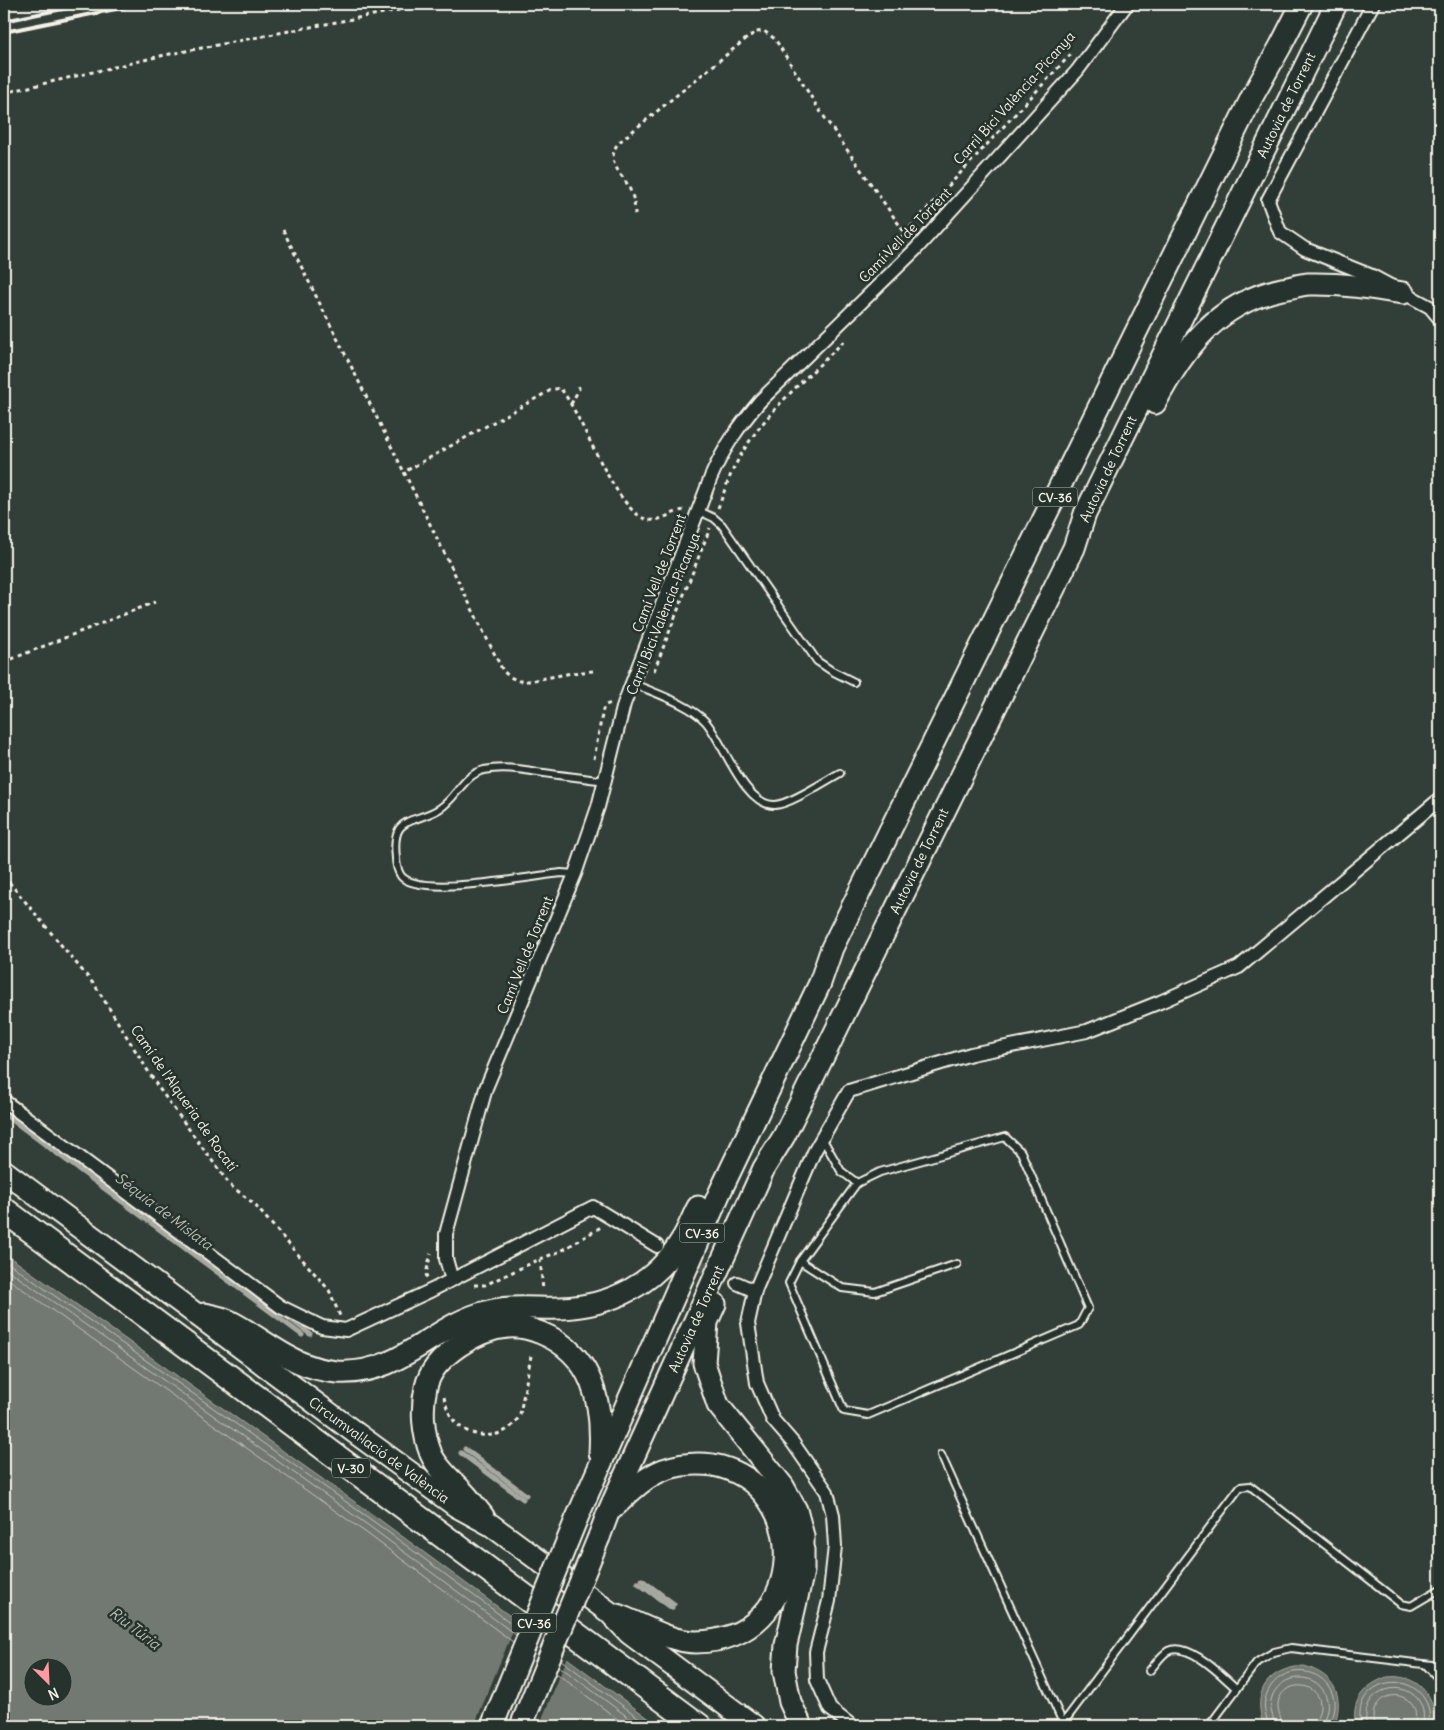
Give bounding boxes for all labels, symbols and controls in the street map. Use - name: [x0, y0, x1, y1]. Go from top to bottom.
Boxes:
- street label: Carril Bici València-Picanya: [949, 27, 1079, 169]
- street label: Autovia de Torrent: [1253, 49, 1320, 161]
- street label: Camí Vell de Torrent: [855, 183, 955, 286]
- street label: Autovia de Torrent: [1075, 413, 1141, 525]
- road number: CV-36: [1032, 488, 1078, 507]
- street label: Camí Vell de Torrent: [628, 511, 690, 635]
- street label: Carril Bici València-Picanya: [622, 530, 704, 698]
- street label: Autovia de Torrent: [886, 805, 953, 917]
- street label: Camí Vell de Torrent: [493, 893, 557, 1017]
- street label: Camí de l'Alqueria de Rocatí: [127, 1021, 241, 1175]
- water label: Séquia de Mislata: [111, 1168, 218, 1255]
- road number: CV-36: [680, 1224, 724, 1242]
- street label: Autovia de Torrent: [664, 1262, 728, 1375]
- street label: Circumval·lació de València: [305, 1393, 453, 1507]
- road number: V-30: [332, 1459, 370, 1478]
- water label: Riu Túria: [106, 1603, 165, 1654]
- road number: CV-36: [512, 1614, 556, 1632]
- north arrow: [22, 1658, 72, 1708]
- text: N: [45, 1684, 61, 1704]

